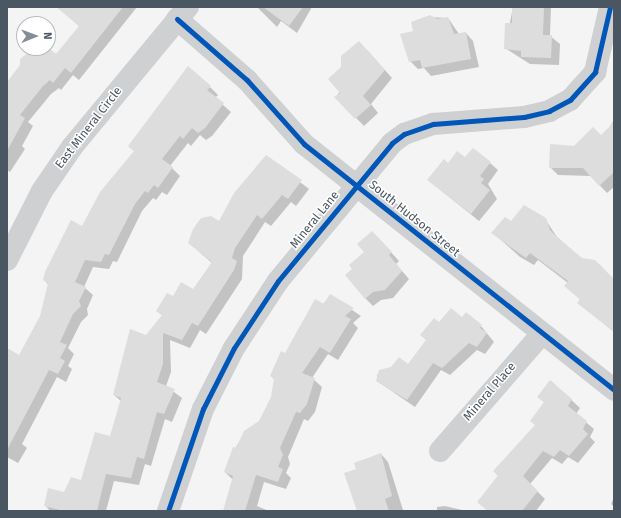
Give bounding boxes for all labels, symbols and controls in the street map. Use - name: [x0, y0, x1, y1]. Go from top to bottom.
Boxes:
- north arrow: [16, 16, 56, 56]
- text: N: [41, 32, 54, 40]
- street label: East Mineral Circle: [53, 84, 125, 172]
- street label: South Hudson Street: [366, 178, 462, 260]
- street label: Mineral Lane: [288, 188, 342, 252]
- street label: Mineral Place: [461, 360, 519, 424]

